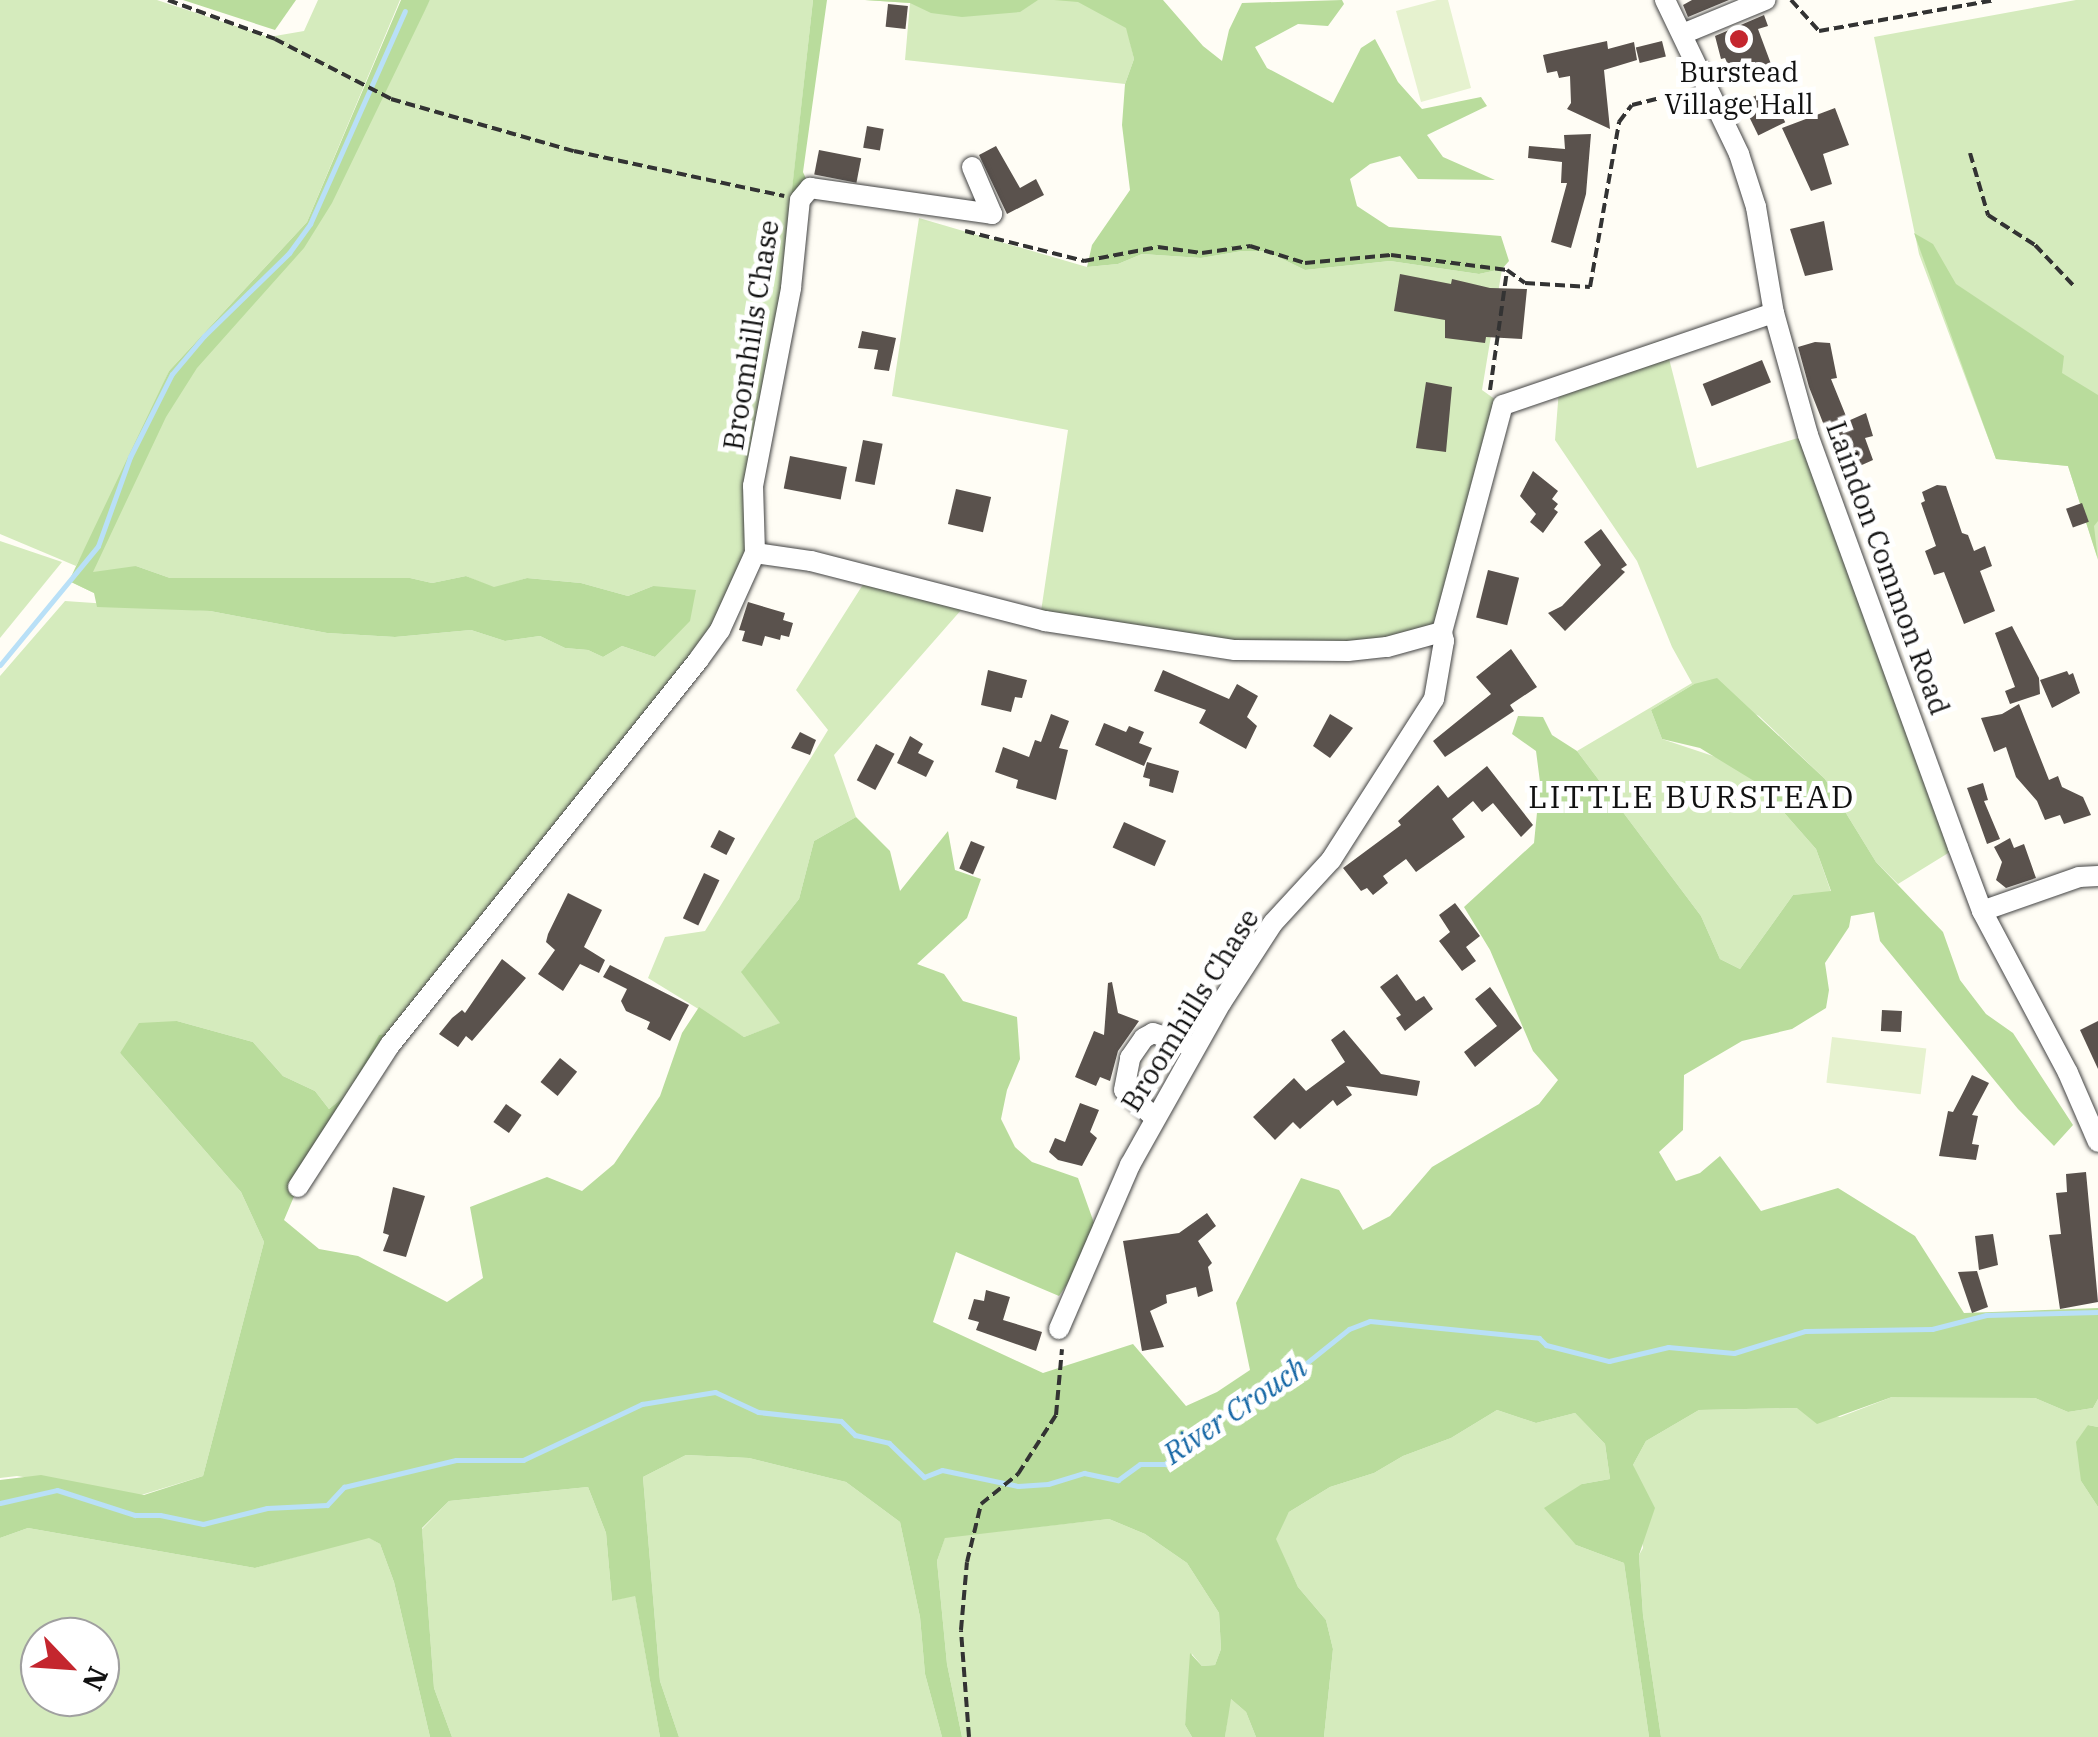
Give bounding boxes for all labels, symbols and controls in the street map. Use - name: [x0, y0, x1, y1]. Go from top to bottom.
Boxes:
- marker: Burstead Village Hall: [1728, 28, 1750, 50]
- place label: Burstead Village Hall: [1664, 55, 1814, 121]
- street label: Broomhills Chase: [716, 218, 786, 452]
- street label: Laindon Common Road: [1819, 417, 1957, 719]
- district label: LITTLE BURSTEAD: [1528, 777, 1856, 815]
- street label: Broomhills Chase: [1114, 902, 1266, 1118]
- water label: River Crouch: [1156, 1349, 1314, 1471]
- north arrow: [20, 1617, 120, 1717]
- text: N: [74, 1661, 117, 1697]

